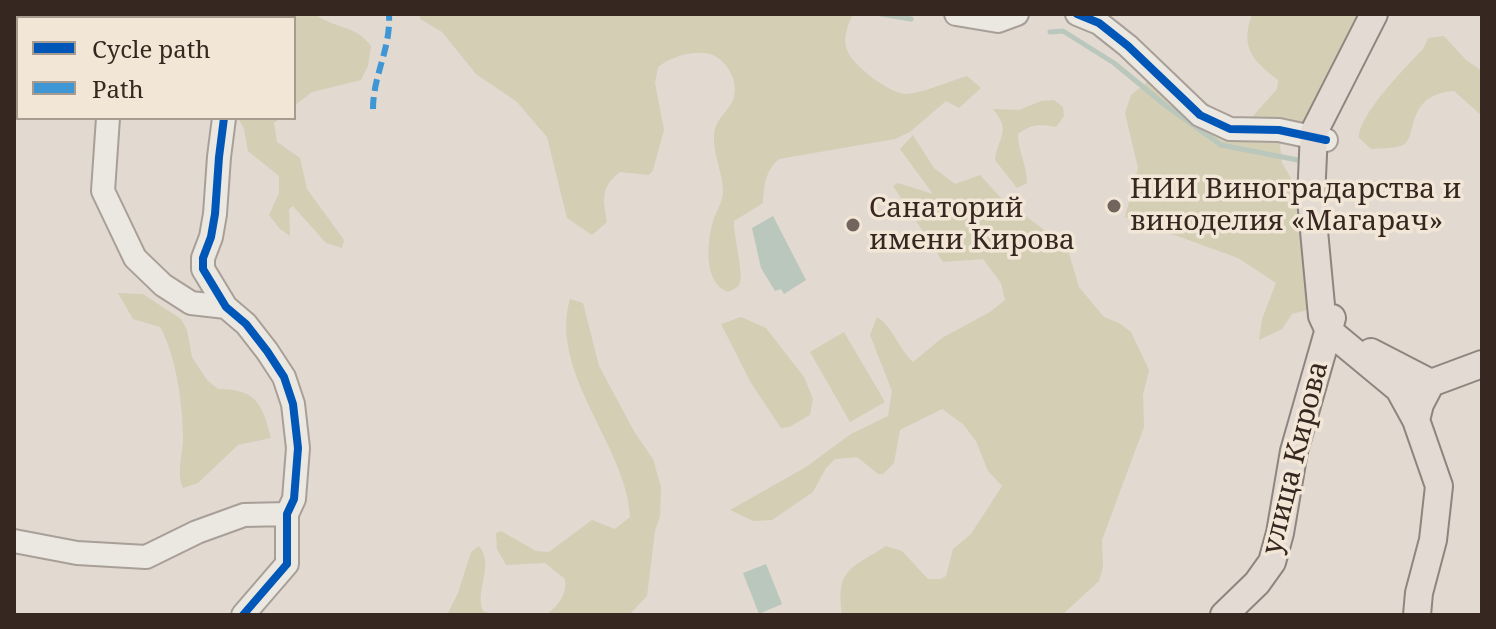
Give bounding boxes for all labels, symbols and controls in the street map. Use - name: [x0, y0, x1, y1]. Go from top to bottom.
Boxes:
- legend: [16, 16, 296, 120]
- text: Cycle path: [92, 32, 211, 65]
- text: Path: [92, 72, 144, 105]
- place label: НИИ Виноградарства и виноделия «Магарач»: [1130, 173, 1461, 239]
- place label: Санаторий имени Кирова: [869, 192, 1075, 258]
- marker: НИИ Виноградарства и виноделия «Магарач»: [1105, 197, 1123, 215]
- marker: Санаторий имени Кирова: [844, 216, 862, 234]
- street label: улица Кирова: [1256, 358, 1336, 558]

